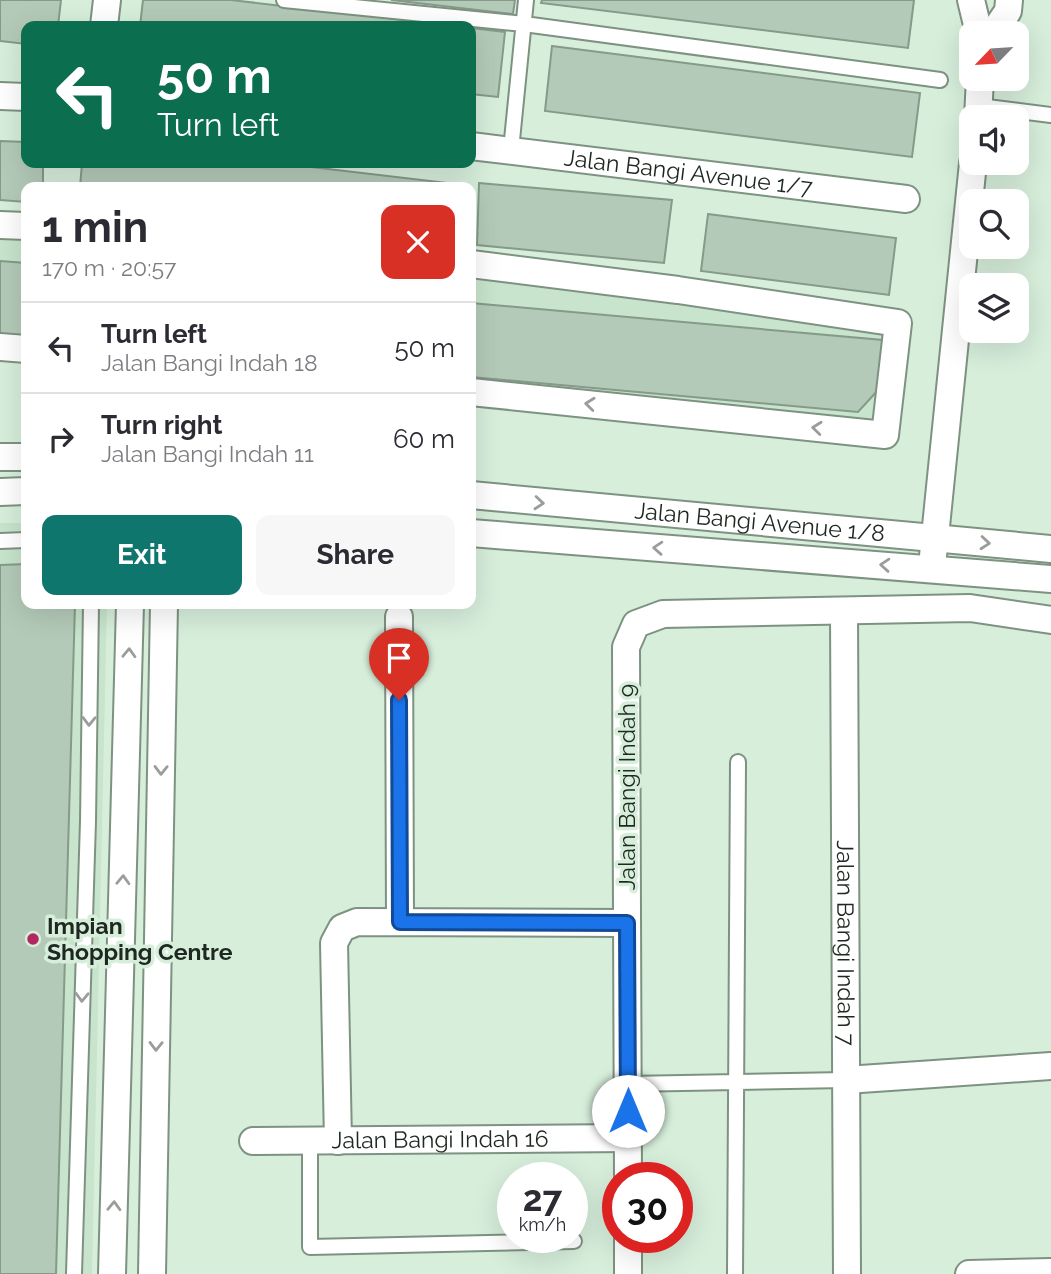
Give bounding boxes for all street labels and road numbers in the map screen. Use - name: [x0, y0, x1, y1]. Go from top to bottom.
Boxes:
- street label: Jalan Bangi Avenue 1/7: [563, 143, 815, 201]
- street label: Jalan Bangi Avenue 1/8: [634, 496, 886, 546]
- street label: Jalan Bangi Indah 9: [613, 684, 640, 890]
- street label: Jalan Bangi Indah 7: [832, 840, 860, 1047]
- street label: Jalan Bangi Indah 16: [331, 1125, 549, 1153]

